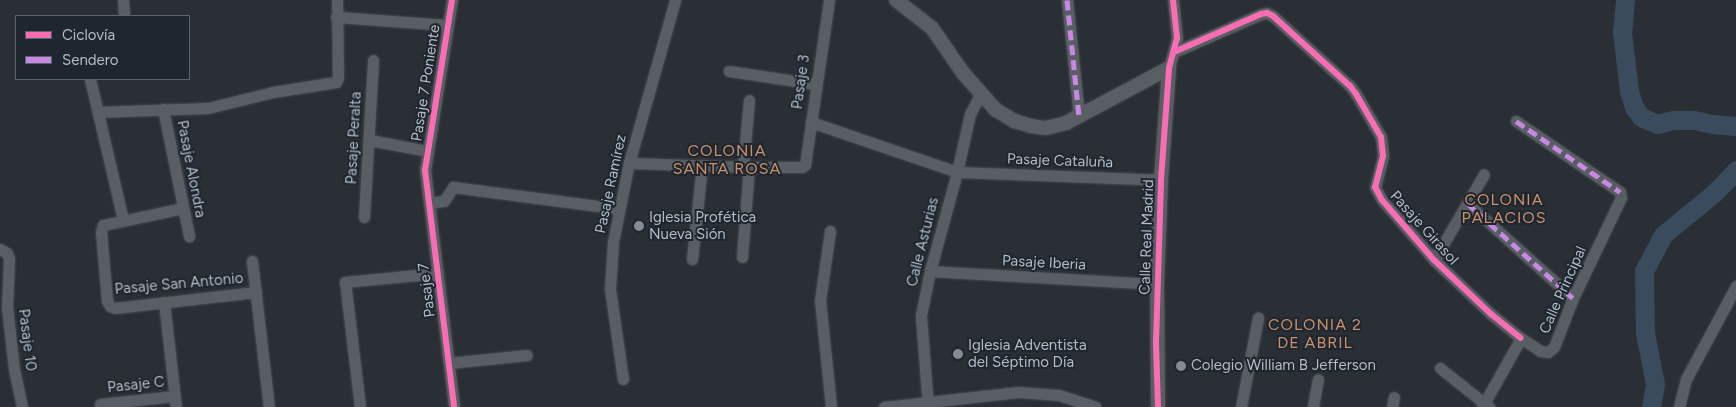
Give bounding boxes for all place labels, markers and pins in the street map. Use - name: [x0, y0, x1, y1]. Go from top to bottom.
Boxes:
- place label: Iglesia Profética Nueva Sión: [649, 208, 756, 243]
- marker: Iglesia Profética Nueva Sión: [633, 220, 645, 232]
- place label: Iglesia Adventista del Séptimo Día: [968, 336, 1087, 371]
- marker: Iglesia Adventista del Séptimo Día: [952, 348, 964, 360]
- place label: Colegio William B Jefferson: [1191, 357, 1376, 375]
- marker: Colegio William B Jefferson: [1175, 360, 1187, 372]

